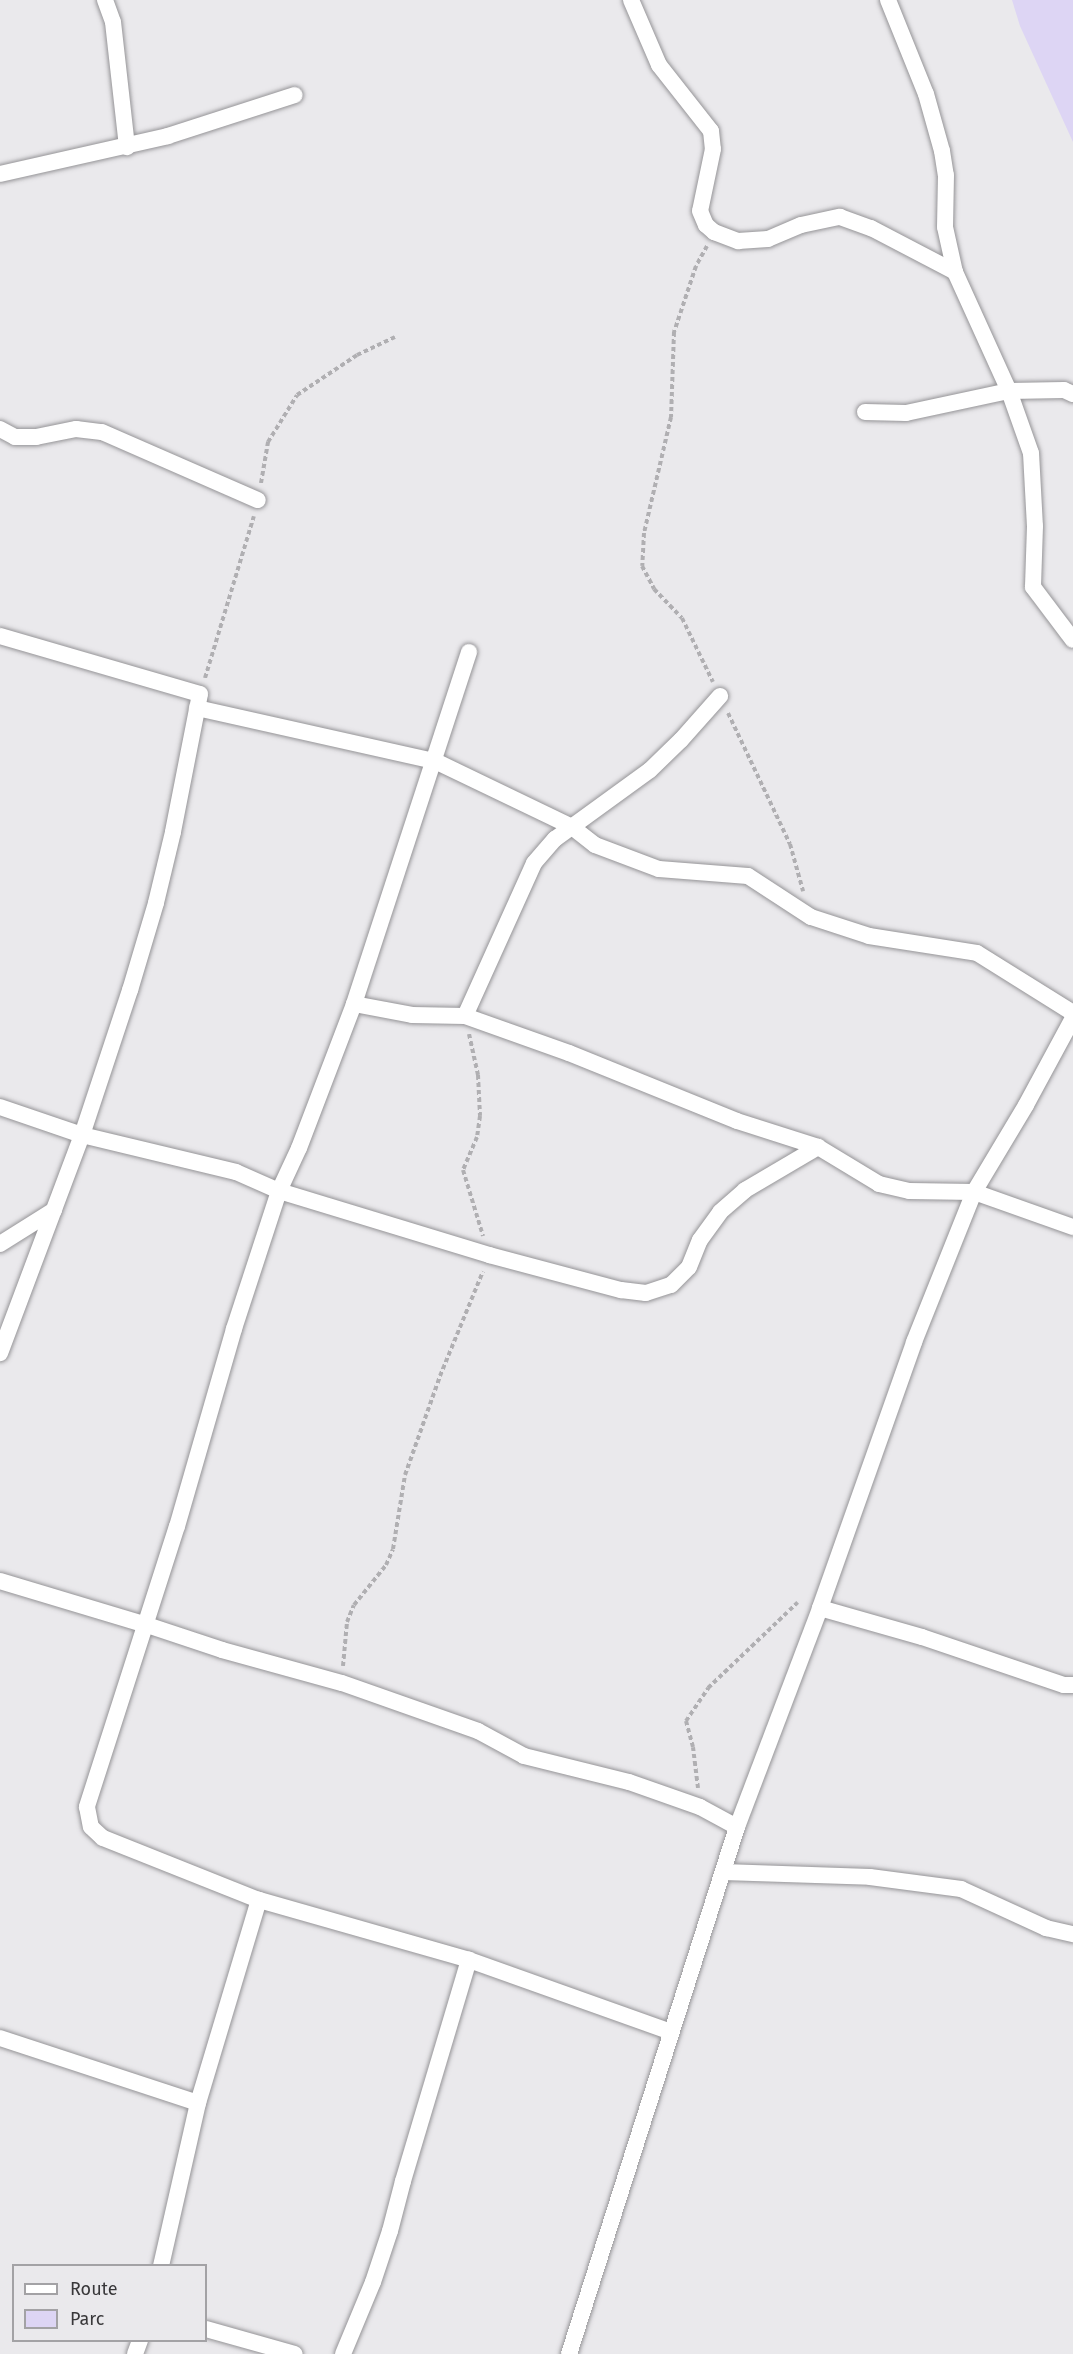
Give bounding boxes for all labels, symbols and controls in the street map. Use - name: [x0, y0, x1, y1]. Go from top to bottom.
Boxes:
- legend: [12, 2264, 207, 2342]
- text: Route: [70, 2278, 118, 2300]
- text: Parc: [70, 2308, 104, 2330]

